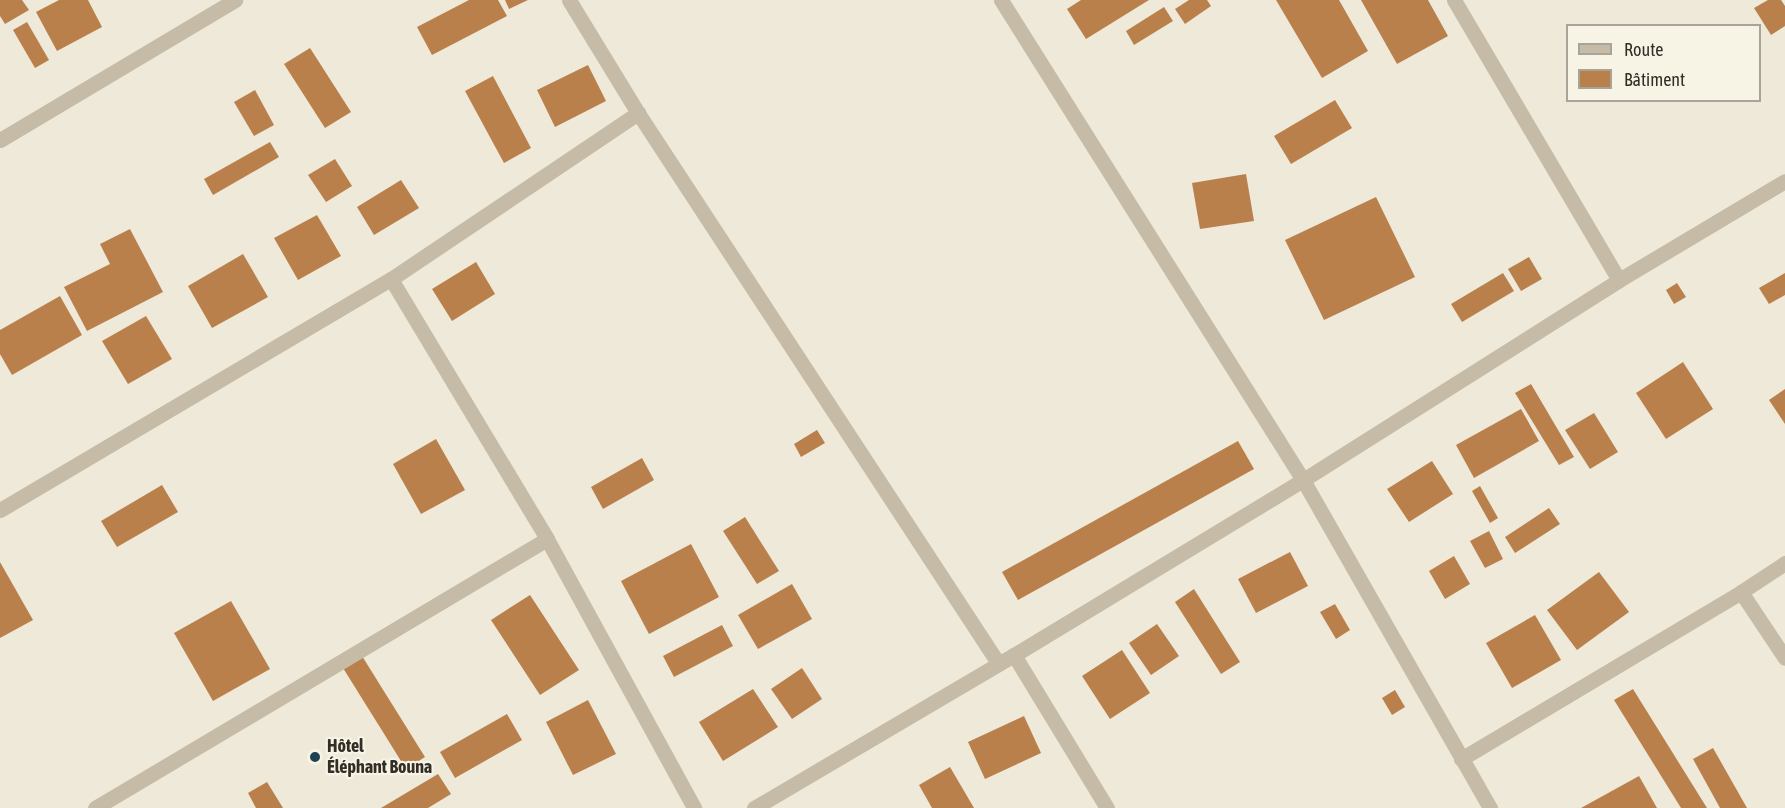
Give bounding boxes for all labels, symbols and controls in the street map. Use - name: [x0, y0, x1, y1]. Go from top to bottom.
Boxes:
- legend: [1566, 24, 1761, 102]
- text: Route: [1624, 39, 1663, 60]
- text: Bâtiment: [1624, 69, 1685, 90]
- place label: Hôtel Éléphant Bouna: [327, 736, 432, 778]
- marker: Hôtel Éléphant Bouna: [308, 750, 322, 764]

